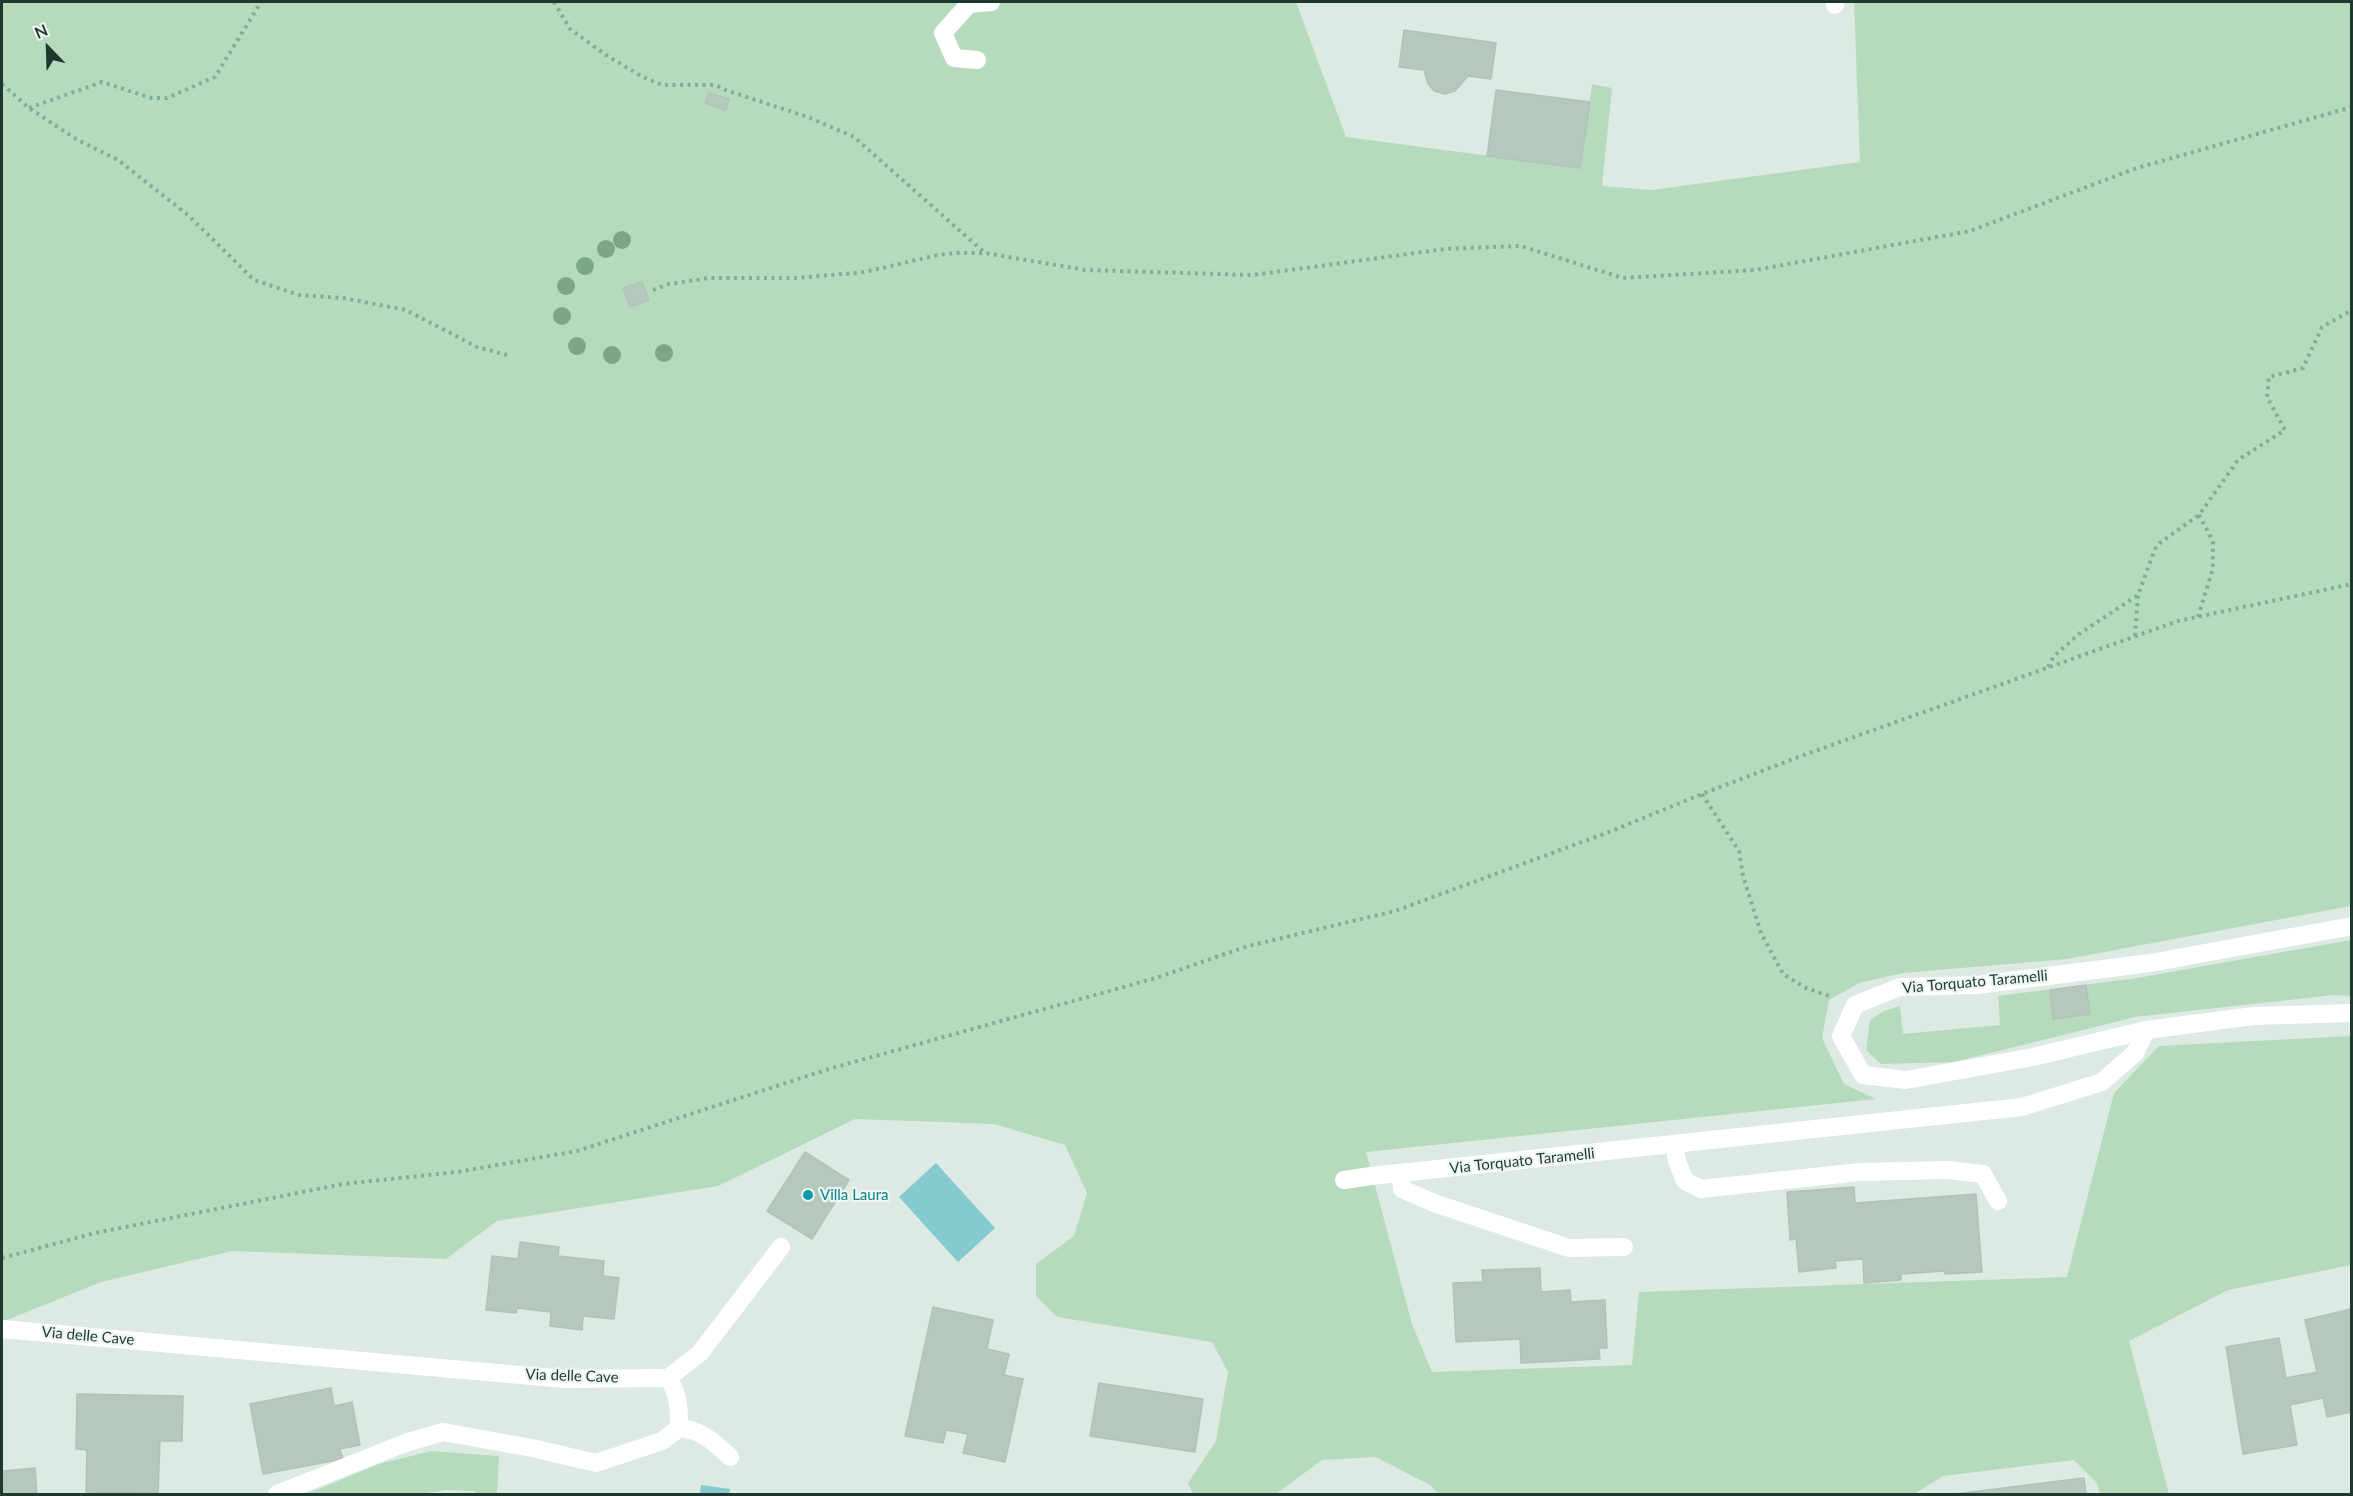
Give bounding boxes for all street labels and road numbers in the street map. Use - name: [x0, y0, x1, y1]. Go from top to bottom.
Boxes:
- street label: Via Torquato Taramelli: [1902, 967, 2048, 997]
- street label: Via Torquato Taramelli: [1449, 1144, 1595, 1178]
- street label: Via delle Cave: [41, 1323, 135, 1349]
- street label: Via delle Cave: [525, 1365, 619, 1387]

